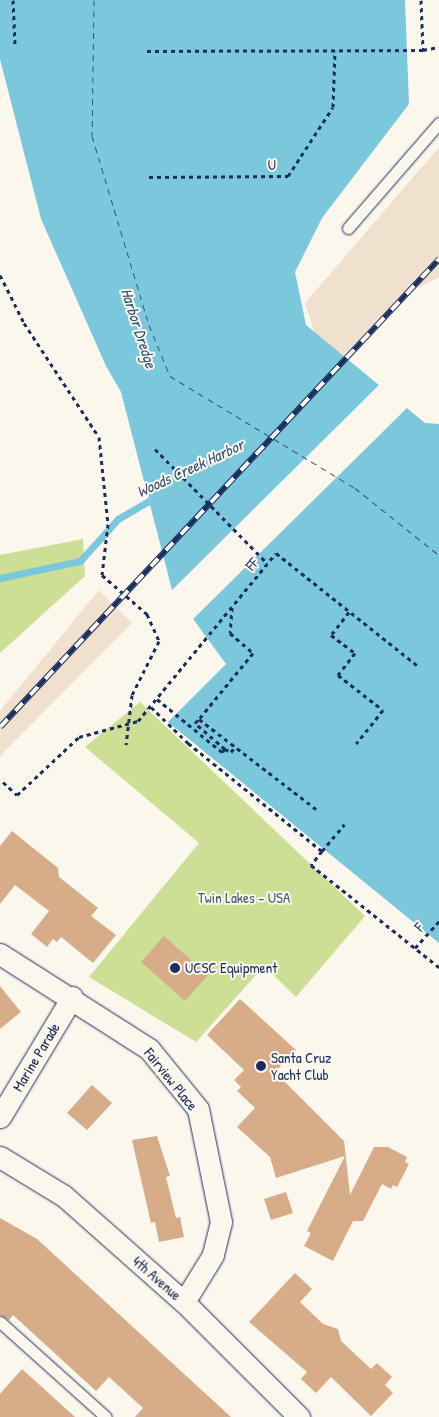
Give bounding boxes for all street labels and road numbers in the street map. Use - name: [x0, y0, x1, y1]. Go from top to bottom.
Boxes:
- street label: U: [268, 156, 276, 174]
- street label: FF: [241, 554, 263, 574]
- street label: F: [410, 919, 428, 935]
- street label: Marine Parade: [9, 1019, 63, 1095]
- street label: Fairview Place: [140, 1044, 202, 1114]
- street label: 4th Avenue: [129, 1252, 185, 1304]

